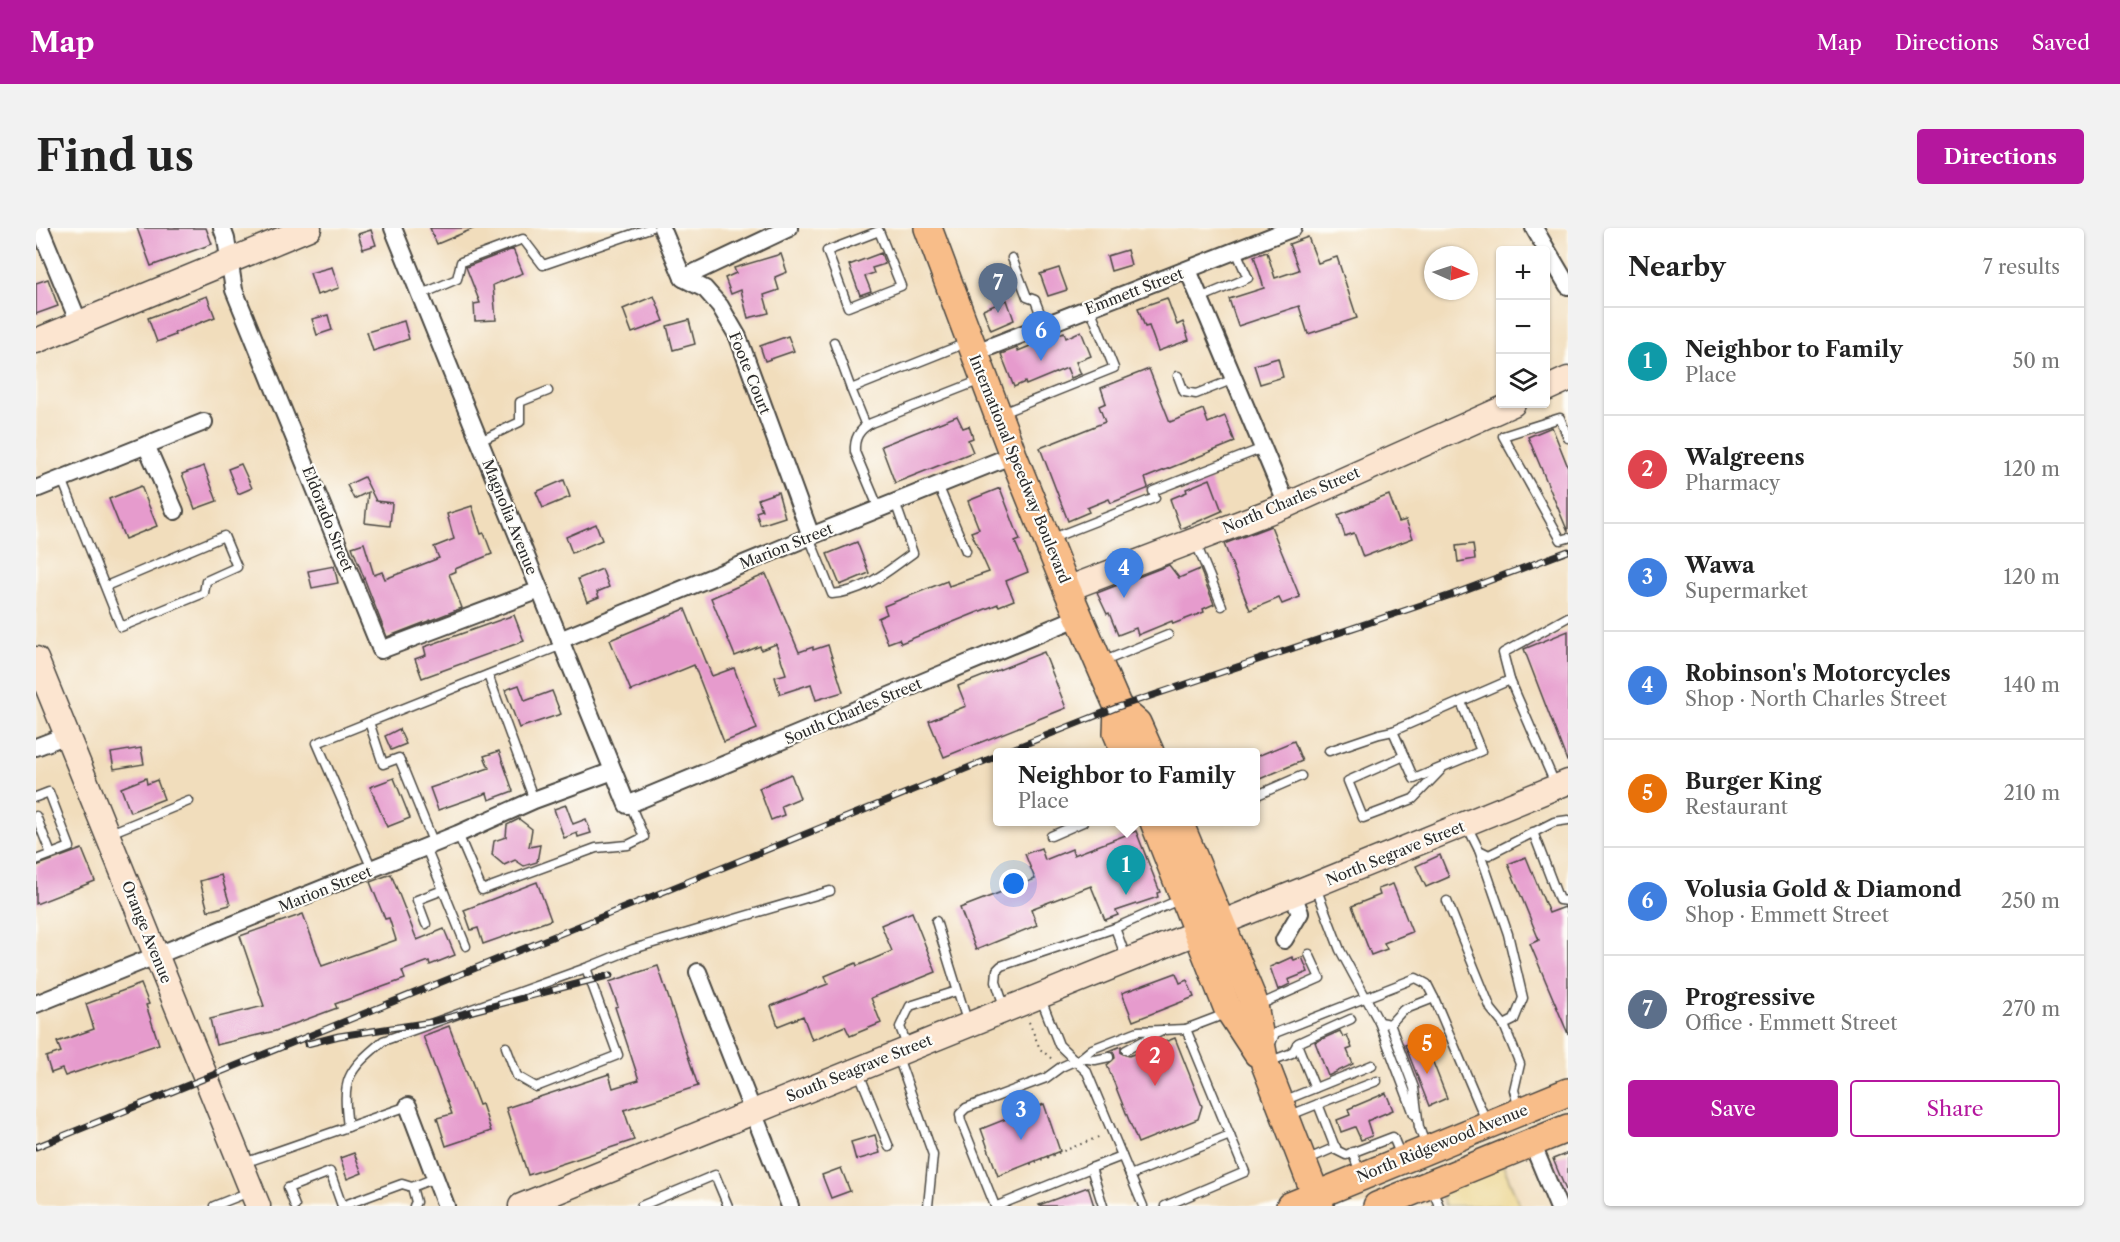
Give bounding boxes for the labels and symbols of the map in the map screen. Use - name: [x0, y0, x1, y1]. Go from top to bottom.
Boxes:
- north arrow: [1424, 246, 1478, 300]
- street label: Emmett Street: [1082, 263, 1186, 318]
- pin: 7: [978, 264, 1018, 313]
- pin: 6: [1022, 312, 1060, 361]
- street label: Foote Court: [725, 329, 775, 417]
- street label: International Speedway Boulevard: [965, 352, 1075, 586]
- street label: Magnolia Avenue: [478, 456, 542, 578]
- street label: North Charles Street: [1219, 462, 1363, 538]
- street label: Eldorado Street: [298, 463, 358, 575]
- street label: Marion Street: [737, 518, 836, 573]
- pin: 4: [1104, 548, 1144, 598]
- street label: South Charles Street: [782, 673, 925, 749]
- street label: North Segrave Street: [1323, 816, 1468, 890]
- pin: 1: [1106, 846, 1146, 895]
- street label: Marion Street: [276, 861, 375, 916]
- your location: [999, 869, 1028, 898]
- street label: Orange Avenue: [118, 878, 176, 986]
- pin: 5: [1408, 1024, 1446, 1074]
- street label: South Seagrave Street: [783, 1030, 935, 1106]
- pin: 2: [1136, 1036, 1174, 1086]
- pin: 3: [1002, 1090, 1040, 1140]
- street label: North Ridgewood Avenue: [1354, 1100, 1530, 1186]

